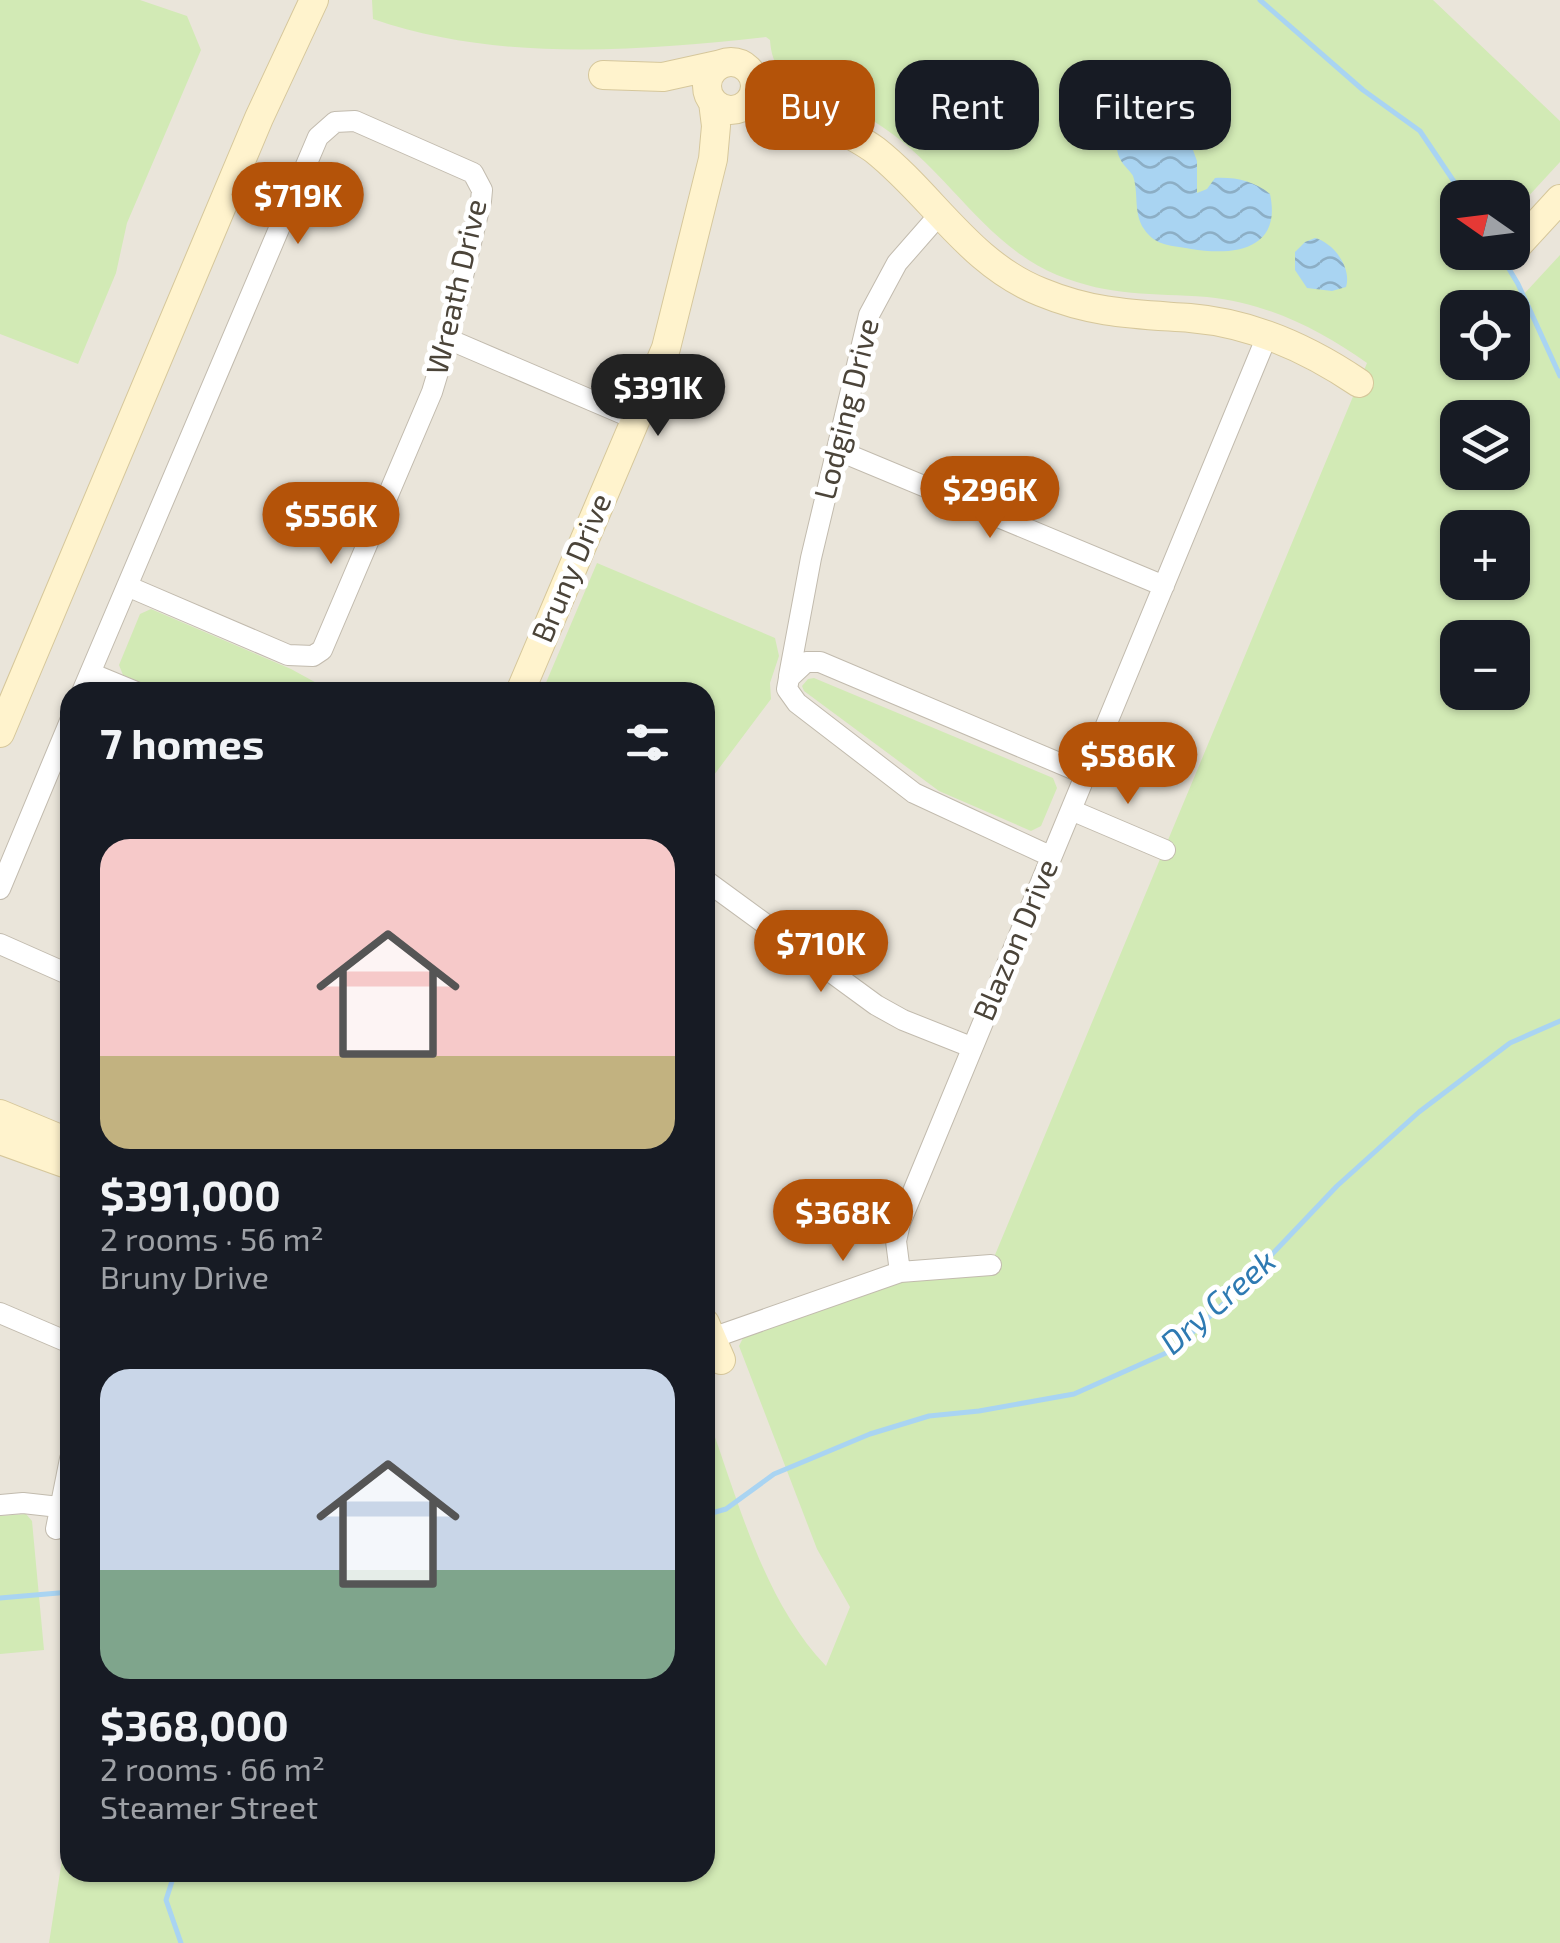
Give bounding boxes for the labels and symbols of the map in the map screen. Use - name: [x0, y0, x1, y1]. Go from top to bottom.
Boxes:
- pin: $719K: [228, 162, 368, 247]
- north arrow: [1440, 180, 1530, 270]
- street label: Wreath Drive: [417, 195, 493, 378]
- street label: Lodging Drive: [805, 314, 885, 503]
- pin: $391K: [588, 354, 728, 439]
- pin: $296K: [920, 456, 1060, 541]
- pin: $556K: [261, 482, 401, 567]
- street label: Bruny Drive: [523, 487, 618, 647]
- pin: $586K: [1058, 722, 1198, 807]
- street label: Blazon Drive: [964, 853, 1064, 1025]
- pin: $710K: [751, 910, 891, 995]
- pin: $368K: [773, 1179, 913, 1264]
- water label: Dry Creek: [1151, 1240, 1283, 1361]

